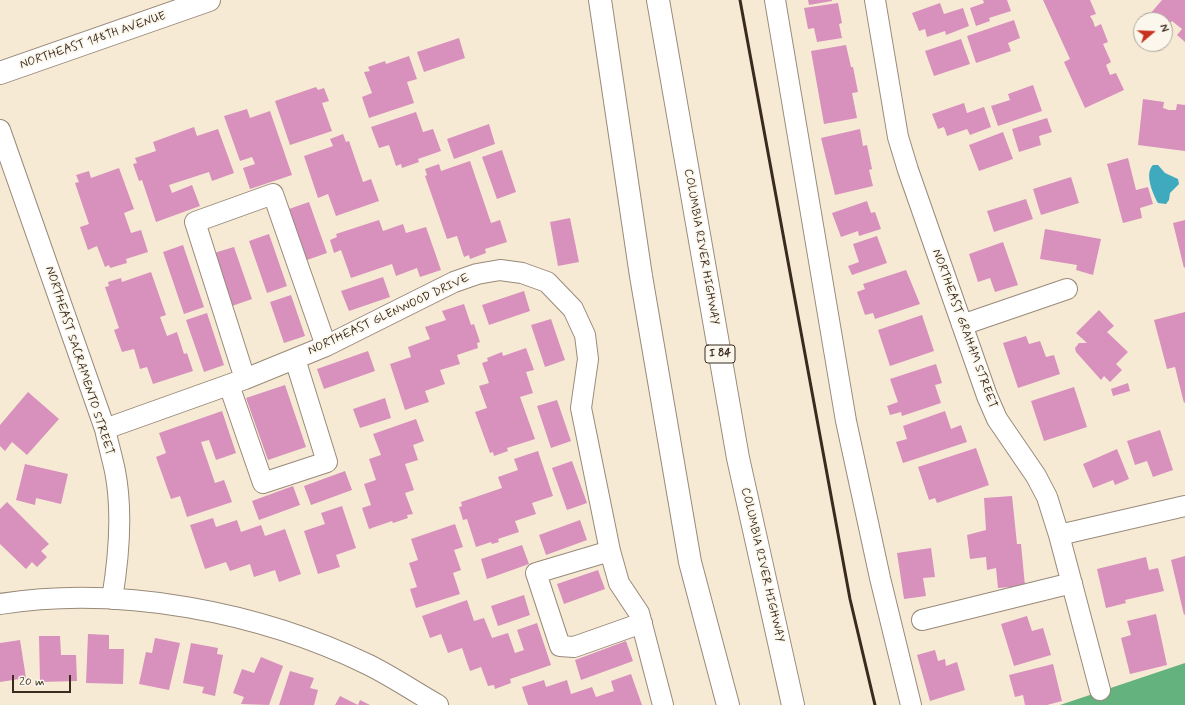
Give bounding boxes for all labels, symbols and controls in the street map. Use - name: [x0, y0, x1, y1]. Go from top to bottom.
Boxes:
- street label: NORTHEAST 148TH AVENUE: [18, 9, 168, 73]
- north arrow: [1133, 12, 1173, 52]
- text: N: [1156, 23, 1171, 34]
- street label: COLUMBIA RIVER HIGHWAY: [680, 168, 722, 326]
- street label: NORTHEAST GRAHAM STREET: [928, 247, 1000, 411]
- street label: NORTHEAST SACRAMENTO STREET: [42, 265, 116, 457]
- street label: NORTHEAST GLENWOOD DRIVE: [306, 271, 472, 359]
- road number: I 84: [705, 345, 735, 363]
- street label: COLUMBIA RIVER HIGHWAY: [737, 486, 787, 644]
- scale bar: [14, 667, 73, 693]
- text: 20 m: [19, 674, 45, 690]

